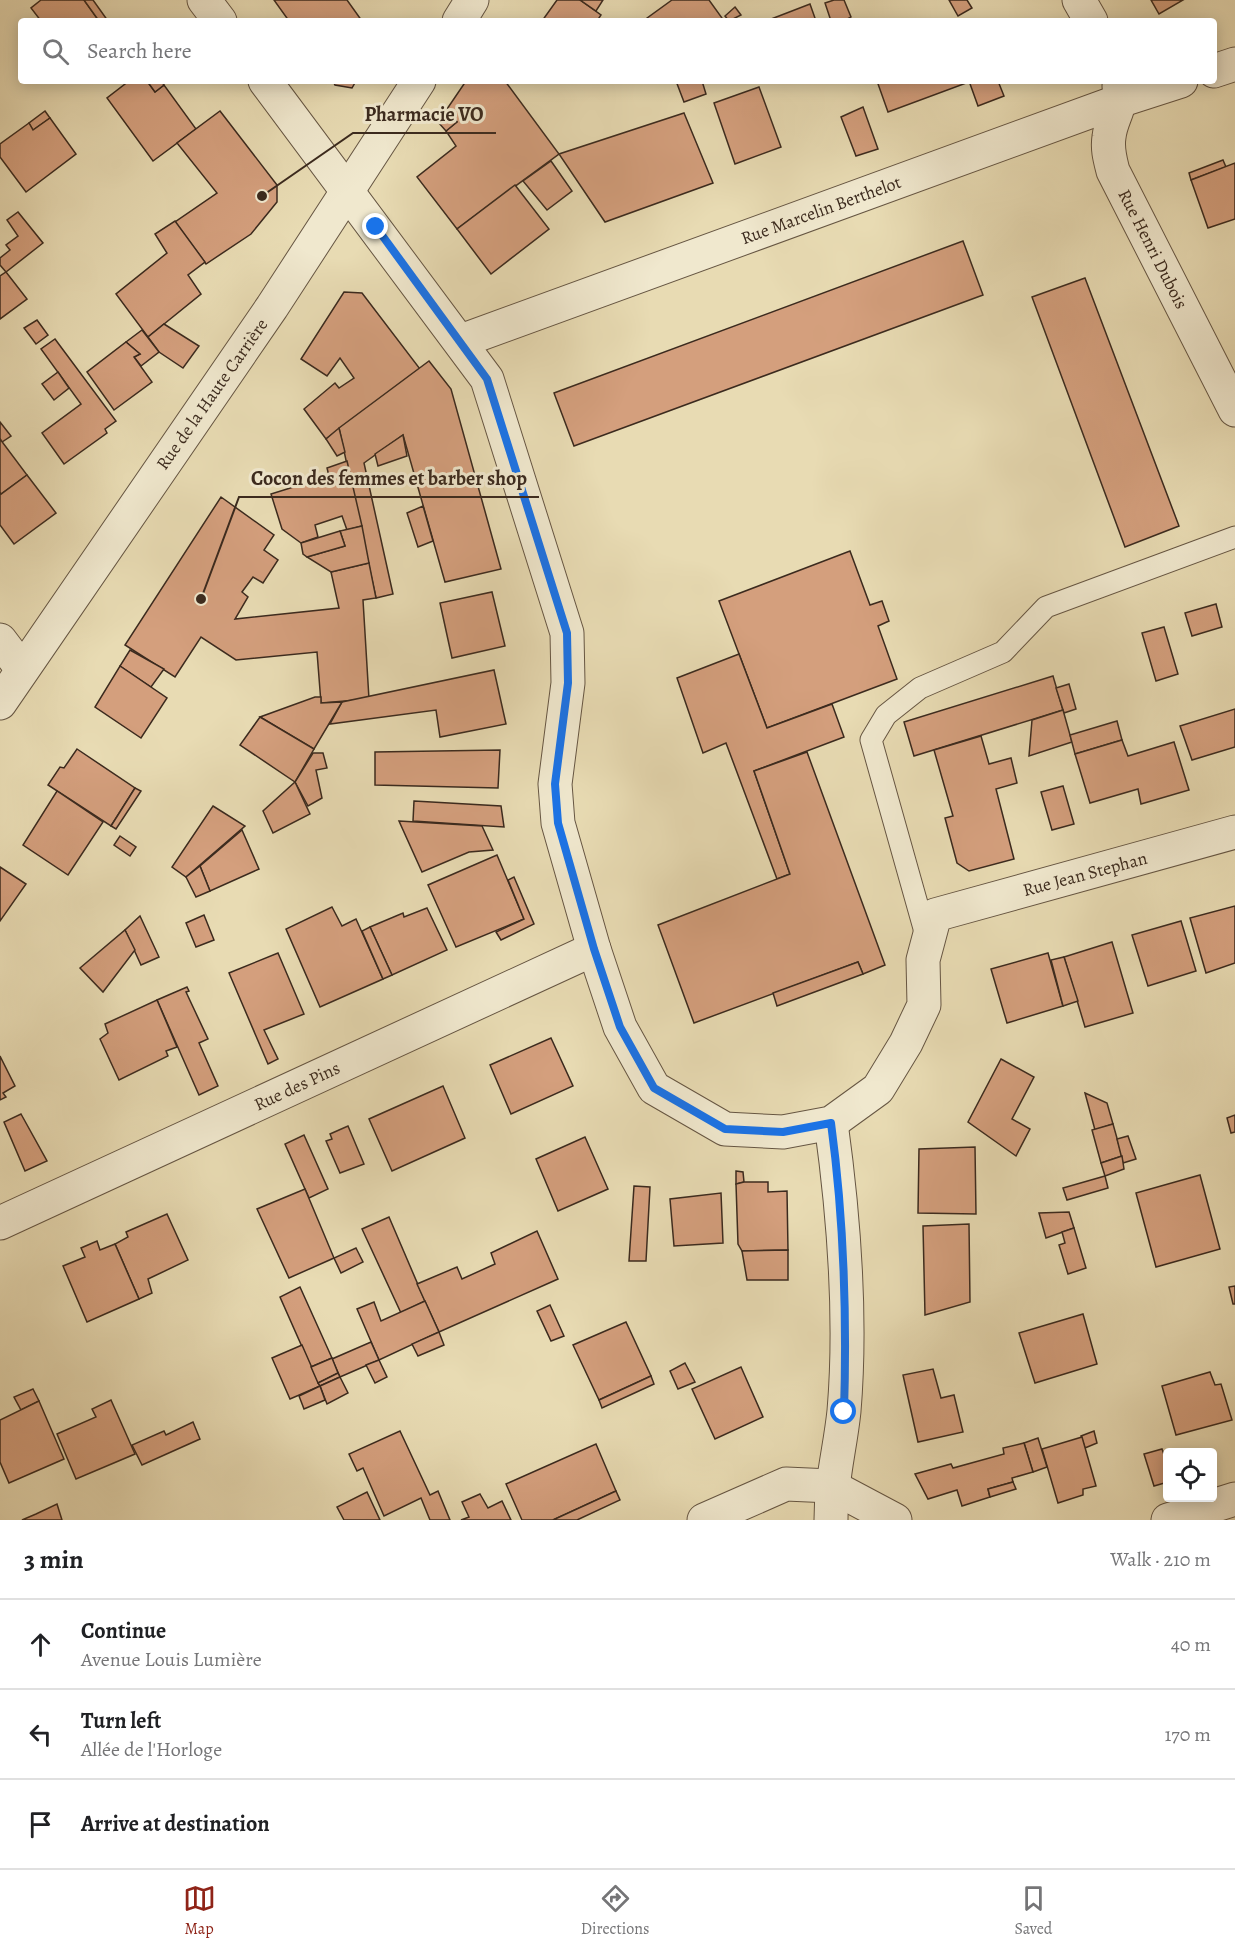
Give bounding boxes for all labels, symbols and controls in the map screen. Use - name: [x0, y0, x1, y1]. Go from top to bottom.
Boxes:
- search box: [18, 18, 1217, 84]
- icon: search: [39, 35, 72, 68]
- text: Search here: [87, 36, 192, 66]
- callout: Pharmacie VO: [353, 95, 496, 133]
- text: Pharmacie VO: [364, 101, 484, 128]
- street label: Rue Marcelin Berthelot: [738, 170, 904, 250]
- street label: Rue Henri Dubois: [1113, 185, 1193, 313]
- route end: [362, 213, 388, 239]
- street label: Rue de la Haute Carrière: [151, 314, 273, 474]
- callout: Cocon des femmes et barber shop: [239, 459, 539, 497]
- text: Cocon des femmes et barber shop: [251, 465, 527, 492]
- street label: Rue Jean Stephan: [1020, 846, 1150, 902]
- street label: Rue des Pins: [250, 1056, 344, 1116]
- route start: [830, 1398, 856, 1424]
- map controls: [1163, 1448, 1217, 1502]
- button: locate: [1163, 1448, 1217, 1502]
- text: 3 min: [24, 1542, 84, 1577]
- text: Walk · 210 m: [1110, 1546, 1211, 1573]
- text: Continue: [81, 1616, 166, 1646]
- icon: ahead: [24, 1628, 57, 1661]
- text: 40 m: [1171, 1631, 1211, 1658]
- text: Avenue Louis Lumière: [81, 1646, 262, 1673]
- text: Turn left: [81, 1706, 161, 1736]
- icon: left: [24, 1718, 57, 1751]
- text: 170 m: [1165, 1721, 1211, 1748]
- text: Allée de l'Horloge: [81, 1736, 222, 1763]
- icon: arrive: [24, 1808, 57, 1841]
- text: Arrive at destination: [81, 1809, 270, 1839]
- tab: Map: [183, 1882, 216, 1940]
- tab: Directions: [581, 1882, 649, 1940]
- tab: Saved: [1014, 1882, 1052, 1940]

